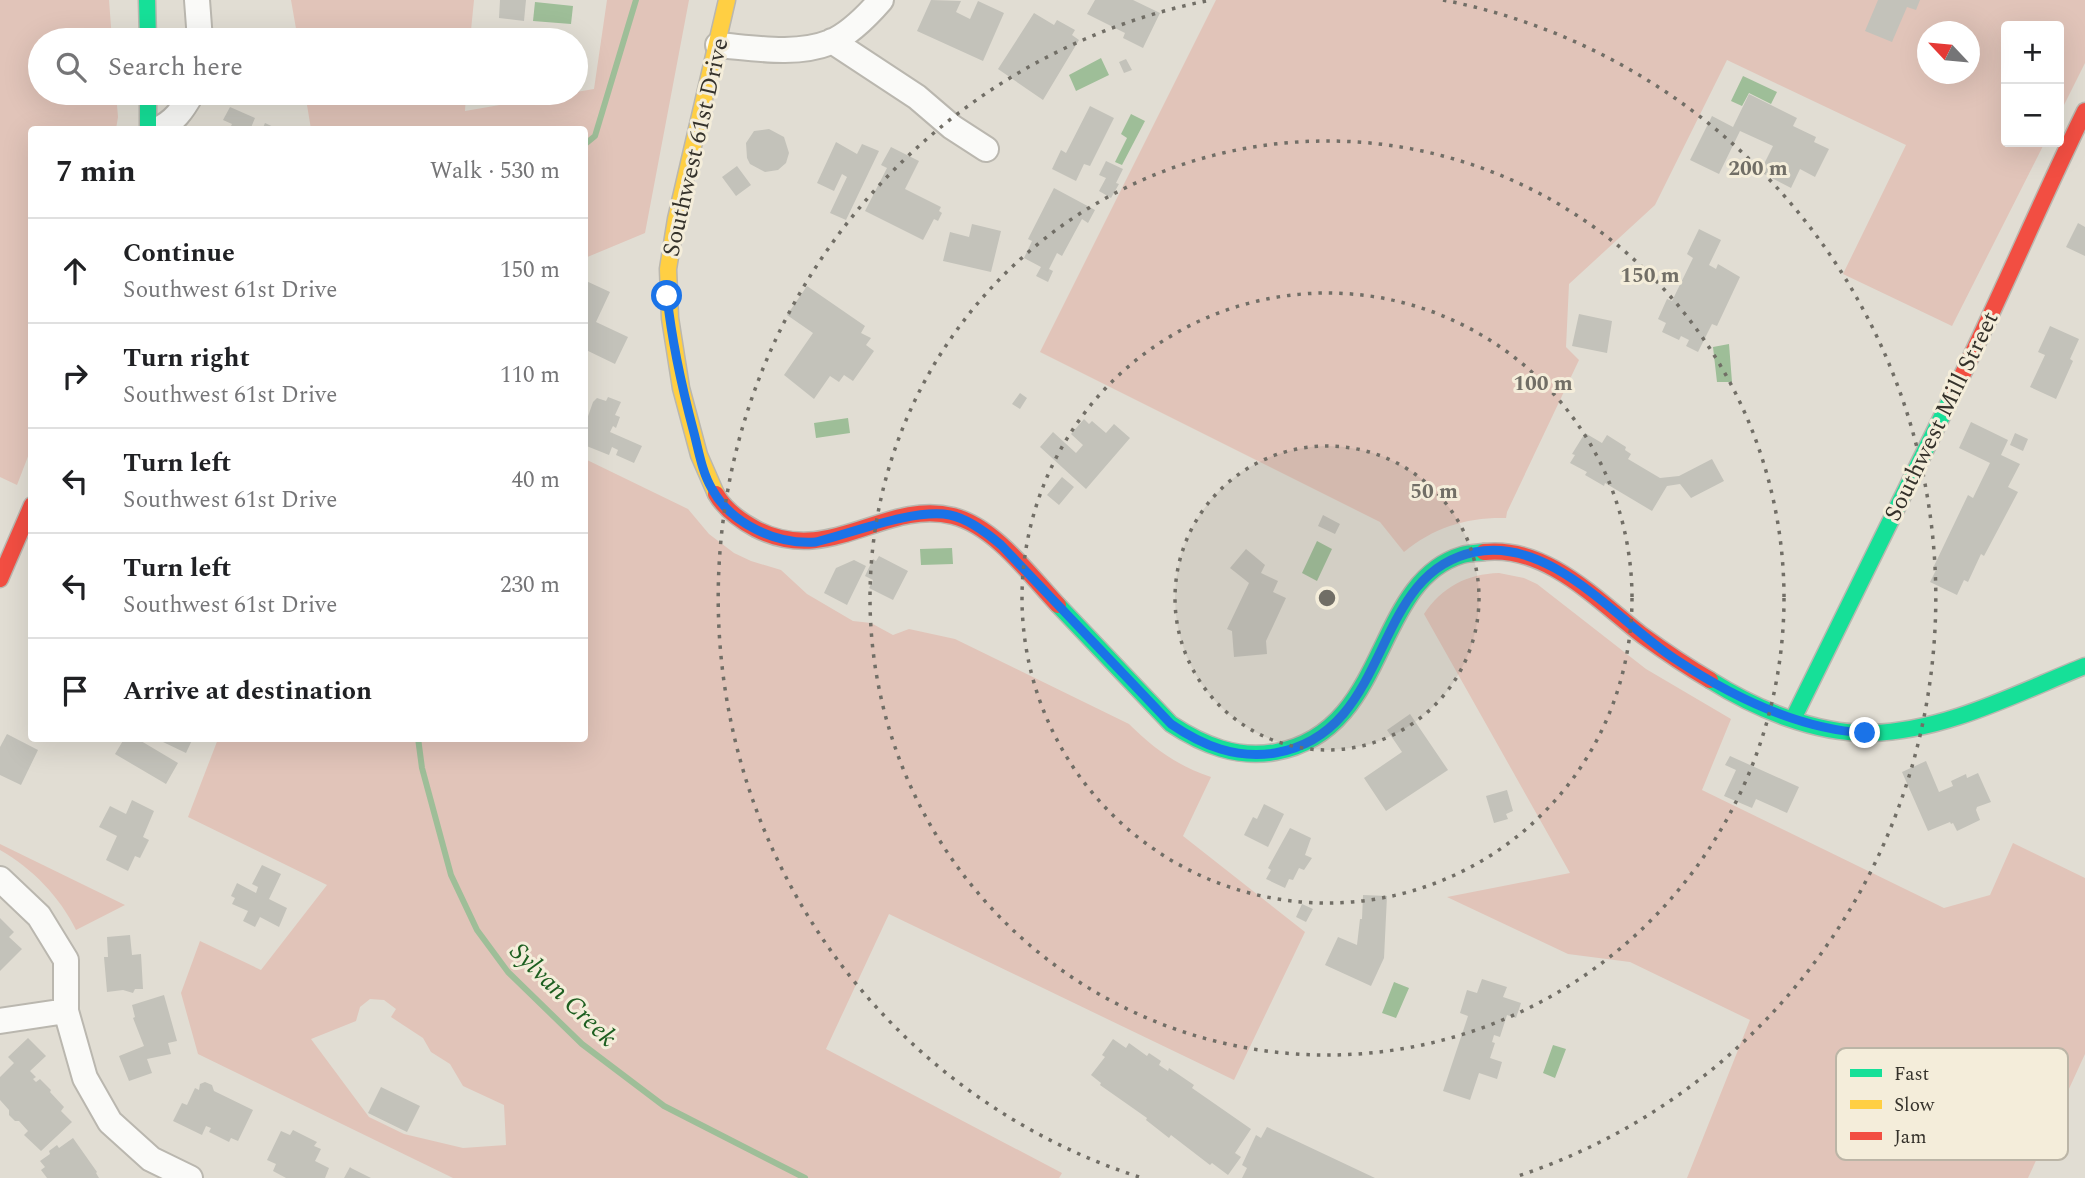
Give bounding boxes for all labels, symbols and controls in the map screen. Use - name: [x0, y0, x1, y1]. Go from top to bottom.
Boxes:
- north arrow: [1917, 21, 1980, 84]
- map controls: [2001, 21, 2064, 147]
- button: +: [2001, 21, 2064, 84]
- search box: [28, 28, 588, 105]
- street label: Southwest 61st Drive: [653, 34, 739, 260]
- text: Search here: [108, 47, 243, 87]
- icon: search: [52, 48, 90, 86]
- button: −: [2001, 84, 2064, 147]
- text: 7 min: [56, 149, 136, 195]
- text: 200 m: [1728, 153, 1788, 185]
- text: Walk · 530 m: [430, 154, 560, 189]
- text: Continue: [123, 233, 235, 273]
- icon: ahead: [56, 252, 94, 290]
- text: 150 m: [500, 253, 560, 288]
- text: 150 m: [1620, 260, 1680, 292]
- text: Southwest 61st Drive: [123, 273, 337, 308]
- route start: [651, 280, 682, 311]
- street label: Southwest Mill Street: [1875, 305, 2008, 528]
- text: Turn right: [123, 338, 250, 378]
- icon: right: [56, 357, 94, 395]
- text: 110 m: [500, 358, 560, 393]
- text: 100 m: [1513, 368, 1573, 400]
- text: Southwest 61st Drive: [123, 378, 337, 413]
- text: Turn left: [123, 443, 231, 483]
- icon: left: [56, 462, 94, 500]
- text: 40 m: [511, 463, 560, 498]
- text: 50 m: [1410, 476, 1458, 508]
- text: Southwest 61st Drive: [123, 483, 337, 518]
- text: Turn left: [123, 548, 231, 588]
- icon: left: [56, 567, 94, 605]
- text: 230 m: [500, 568, 560, 603]
- centre of rings: [1315, 586, 1339, 610]
- text: Southwest 61st Drive: [123, 588, 337, 623]
- text: Arrive at destination: [123, 671, 372, 711]
- icon: arrive: [56, 672, 94, 710]
- route end: [1849, 717, 1880, 748]
- water label: Sylvan Creek: [500, 933, 626, 1056]
- legend: [1836, 1048, 2068, 1160]
- text: Fast: [1894, 1060, 1930, 1089]
- text: Slow: [1894, 1091, 1935, 1120]
- text: Jam: [1894, 1123, 1926, 1152]

